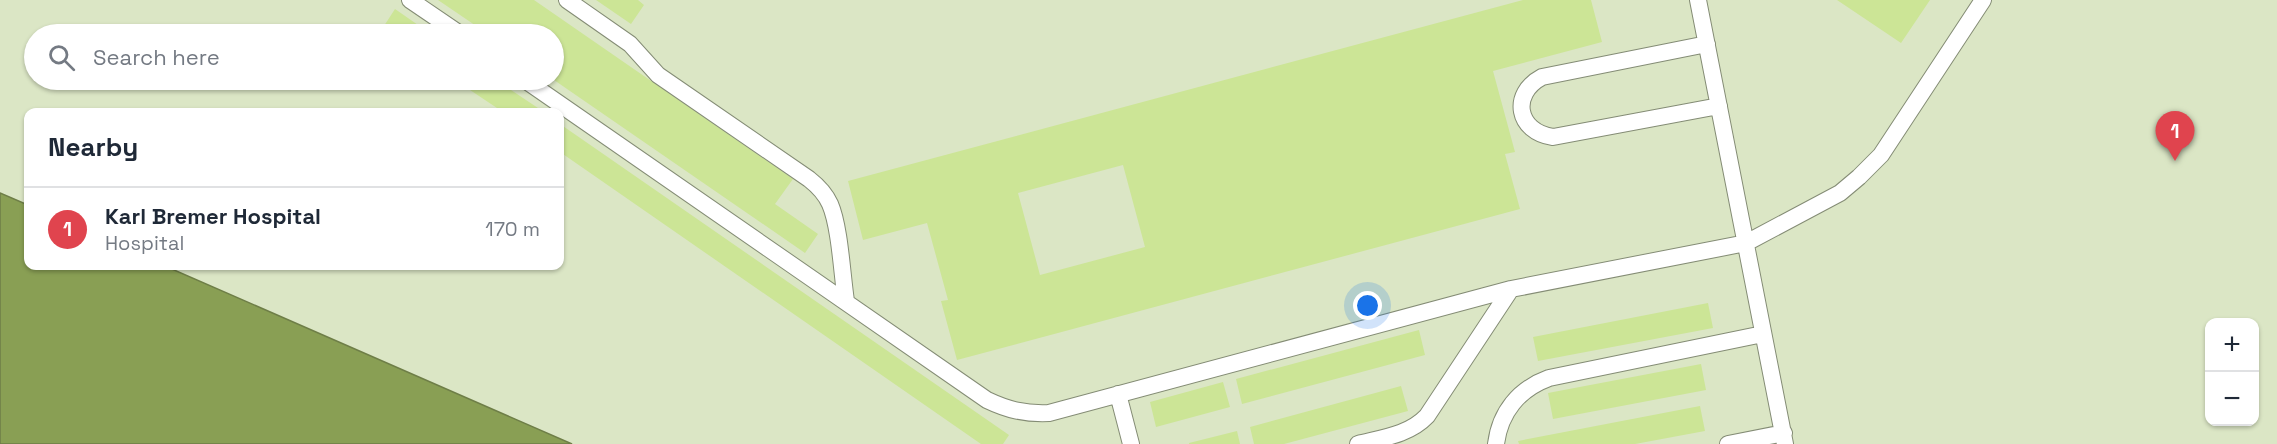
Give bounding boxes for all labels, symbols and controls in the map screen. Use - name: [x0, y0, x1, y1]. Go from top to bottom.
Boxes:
- search box: [24, 24, 564, 90]
- icon: search: [45, 41, 78, 74]
- text: Search here: [93, 43, 220, 71]
- pin: 1: [2156, 112, 2194, 161]
- text: Nearby: [48, 130, 138, 164]
- text: Karl Bremer Hospital: [105, 202, 321, 230]
- text: 1: [63, 216, 72, 242]
- text: 170 m: [485, 216, 540, 242]
- text: Hospital: [105, 230, 184, 256]
- your location: [1353, 291, 1382, 320]
- map controls: [2205, 318, 2259, 426]
- button: +: [2205, 318, 2259, 372]
- button: −: [2205, 372, 2259, 426]

